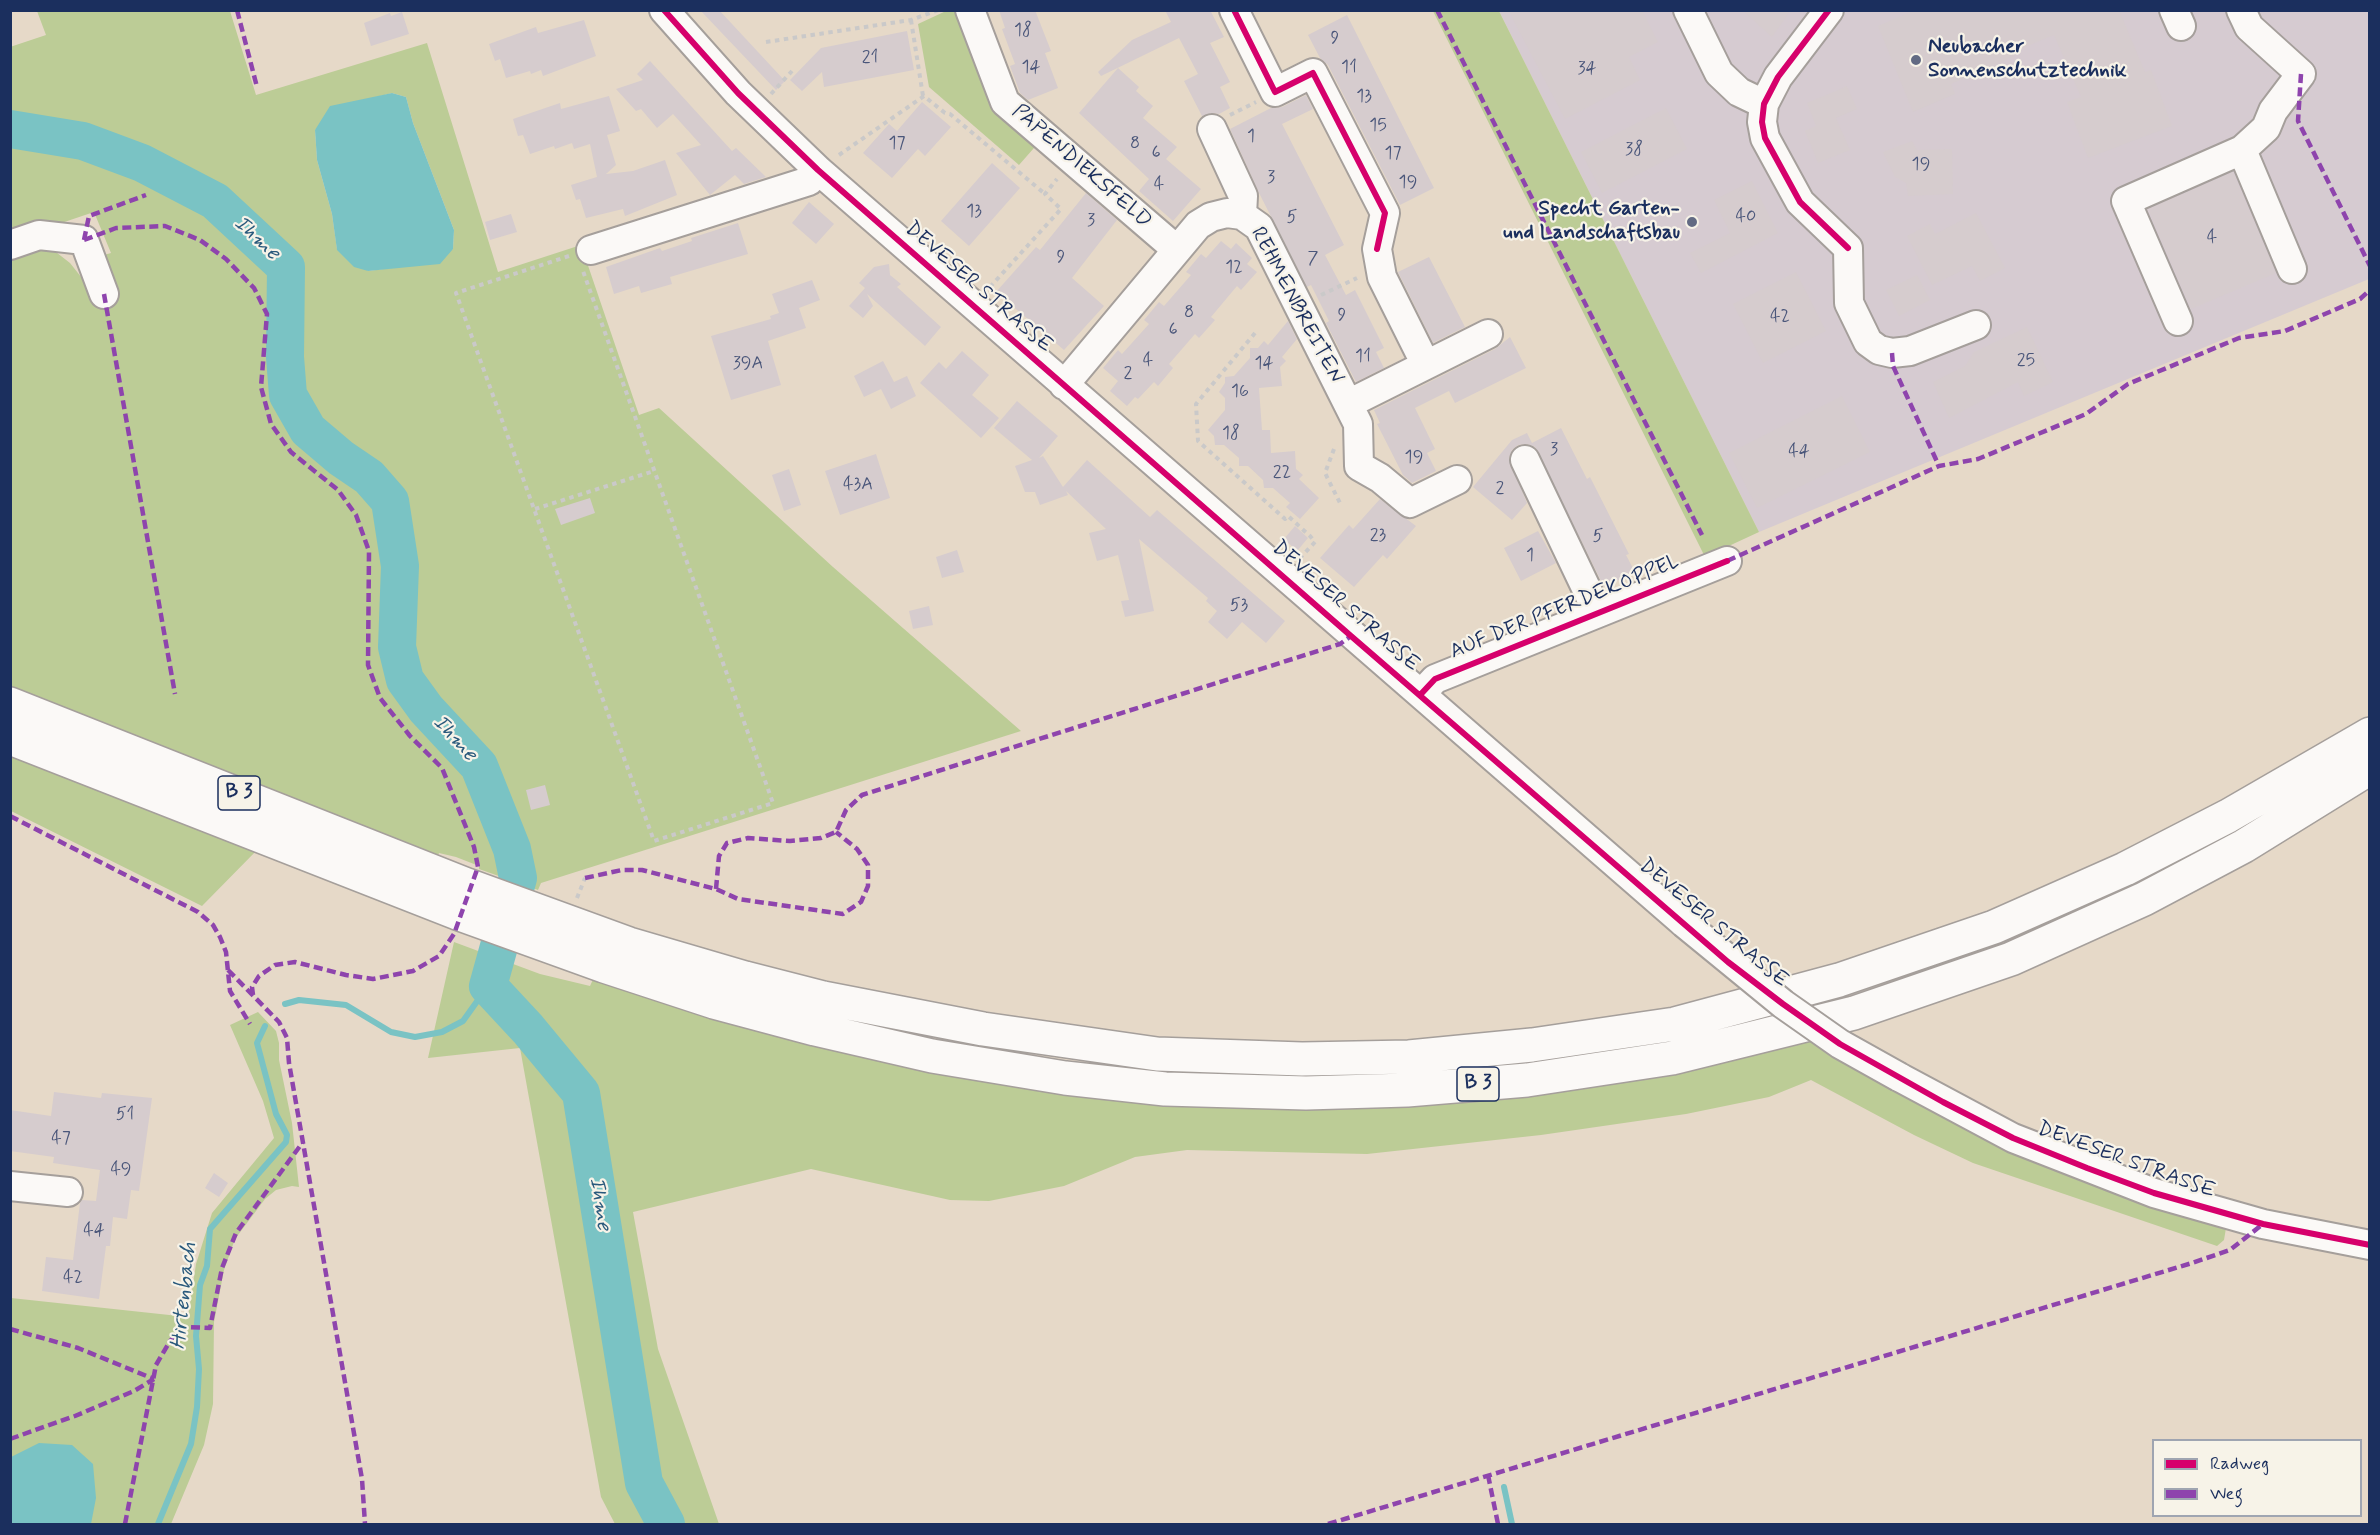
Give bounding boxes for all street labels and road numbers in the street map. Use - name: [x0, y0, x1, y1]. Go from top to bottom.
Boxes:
- street label: PAPENDIEKSFELD: [1006, 100, 1156, 234]
- street label: DEVESER STRASSE: [899, 217, 1057, 359]
- street label: REHMENBREITEN: [1244, 223, 1348, 389]
- street label: DEVESER STRASSE: [1266, 536, 1424, 678]
- street label: AUF DER PFERDEKOPPEL: [1447, 550, 1683, 666]
- road number: B 3: [218, 776, 260, 810]
- street label: DEVESER STRASSE: [1633, 854, 1793, 994]
- road number: B 3: [1457, 1067, 1499, 1101]
- street label: DEVESER STRASSE: [2034, 1117, 2218, 1205]

